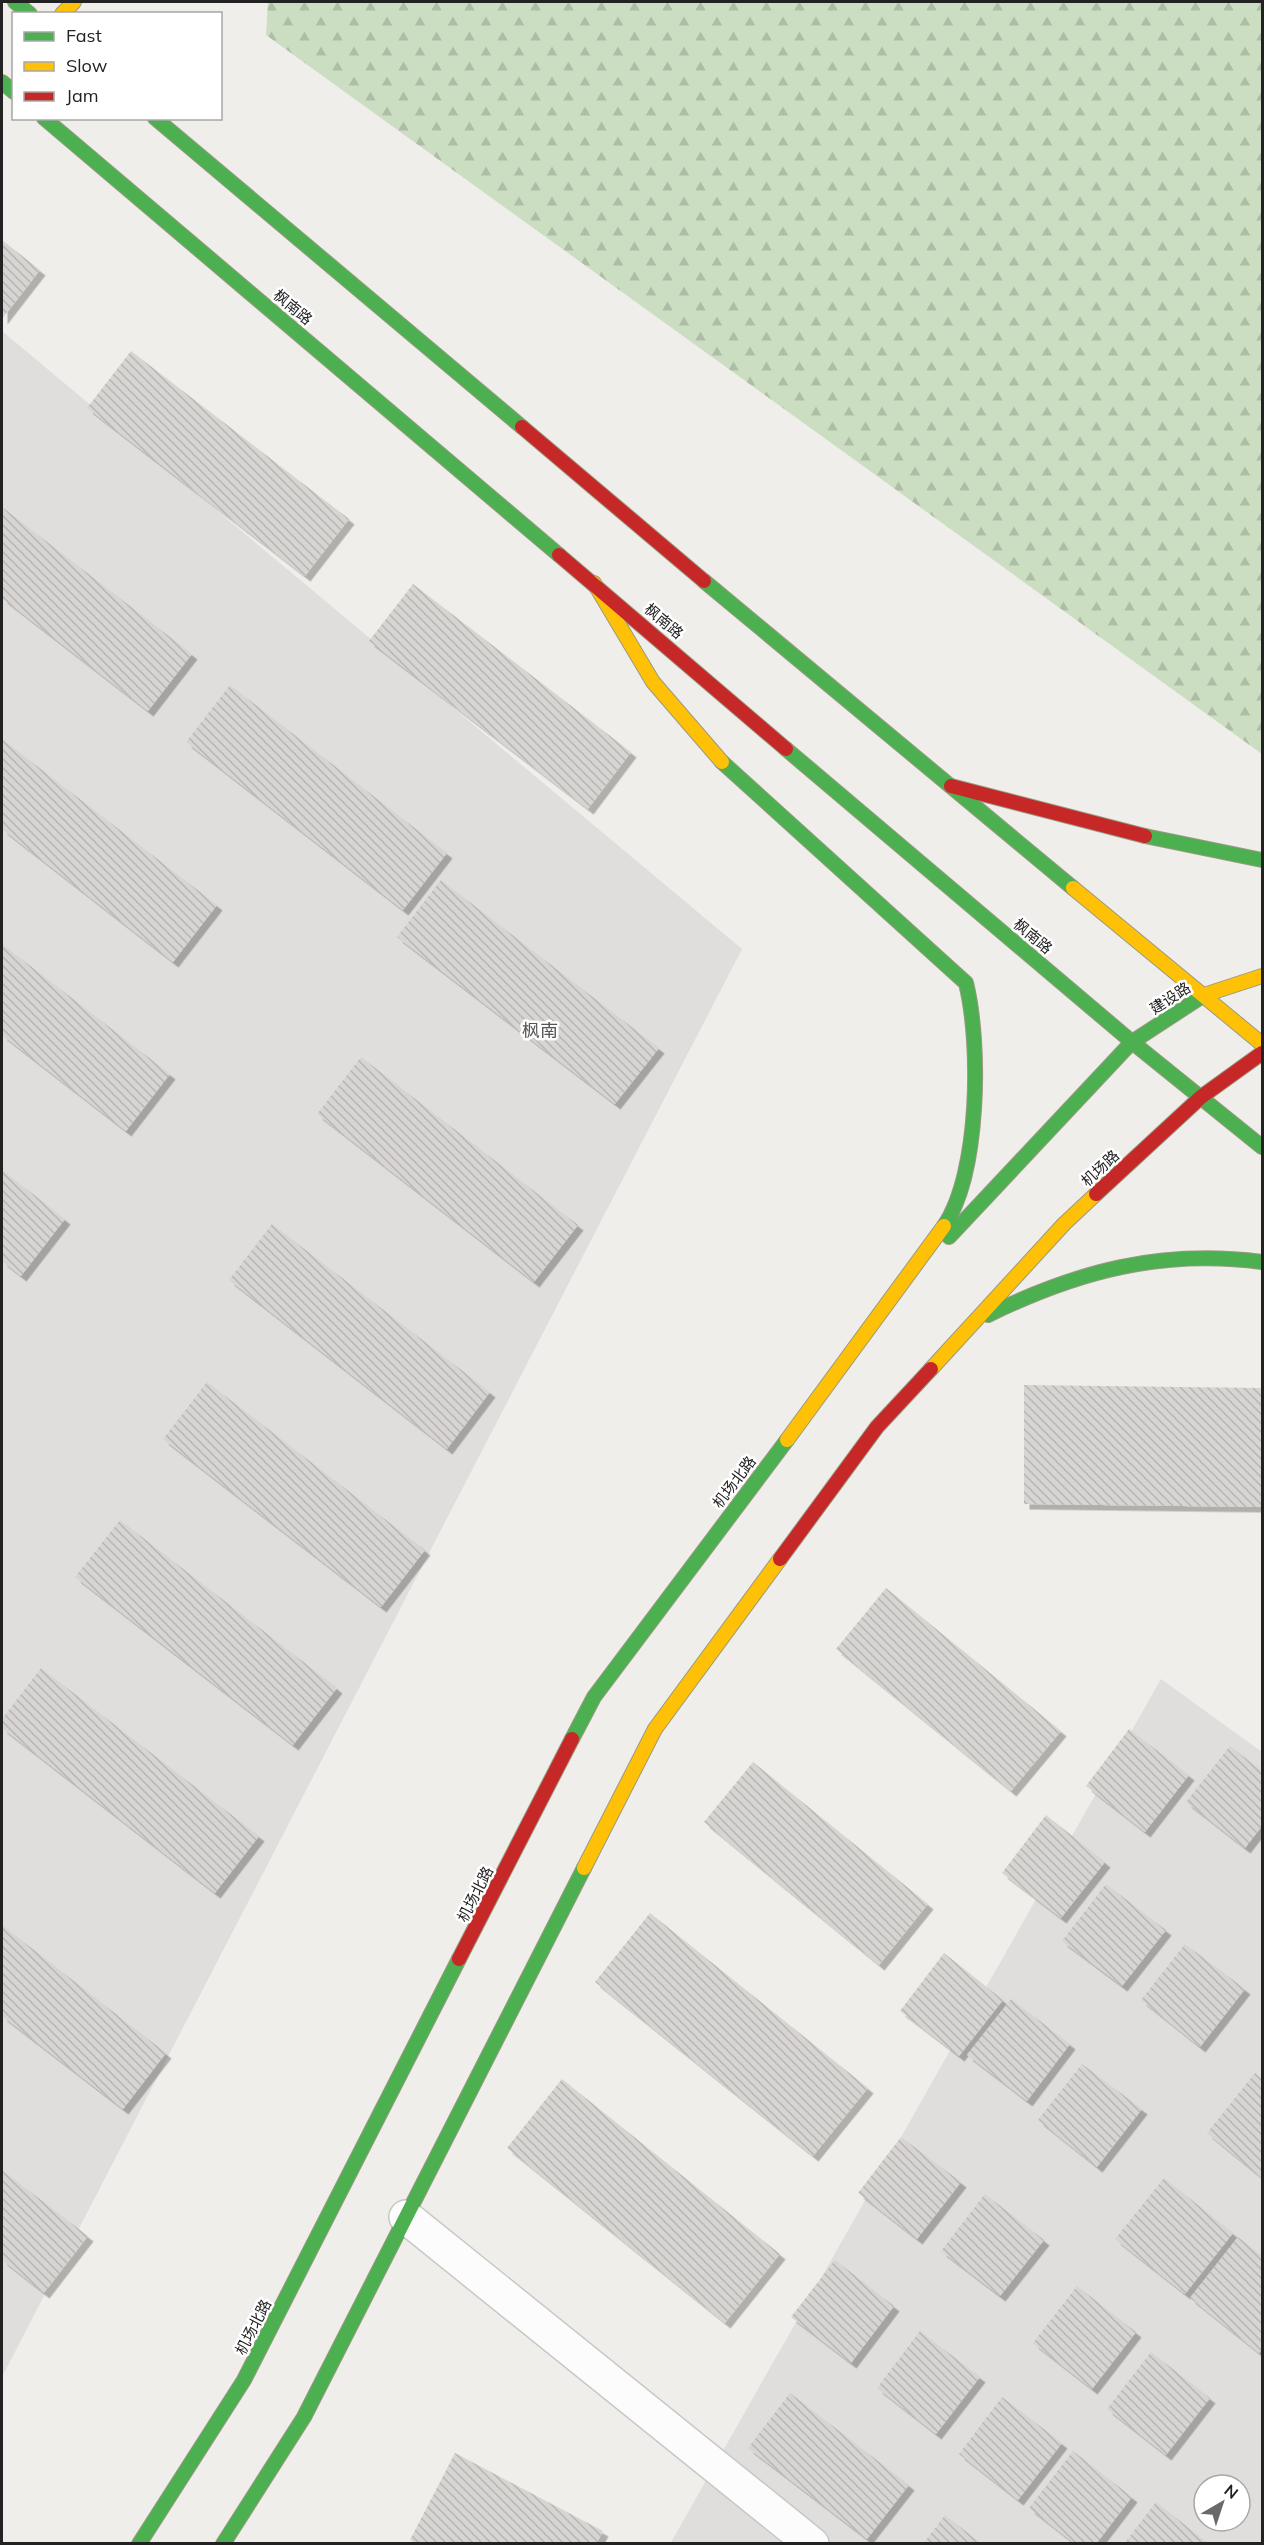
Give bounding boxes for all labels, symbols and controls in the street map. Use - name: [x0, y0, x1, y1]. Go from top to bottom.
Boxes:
- legend: [12, 12, 222, 120]
- text: Fast: [66, 24, 102, 47]
- text: Slow: [66, 54, 108, 77]
- text: Jam: [66, 84, 99, 107]
- street label: 枫南路: [270, 285, 316, 329]
- street label: 枫南路: [641, 599, 687, 643]
- street label: 枫南路: [1010, 914, 1056, 958]
- street label: 建设路: [1146, 978, 1194, 1018]
- district label: 枫南: [522, 1019, 558, 1042]
- street label: 机场路: [1077, 1146, 1123, 1190]
- street label: 机场北路: [708, 1452, 760, 1512]
- street label: 机场北路: [453, 1863, 497, 1925]
- street label: 机场北路: [231, 2296, 275, 2358]
- north arrow: [1192, 2473, 1252, 2533]
- text: N: [1220, 2480, 1242, 2503]

